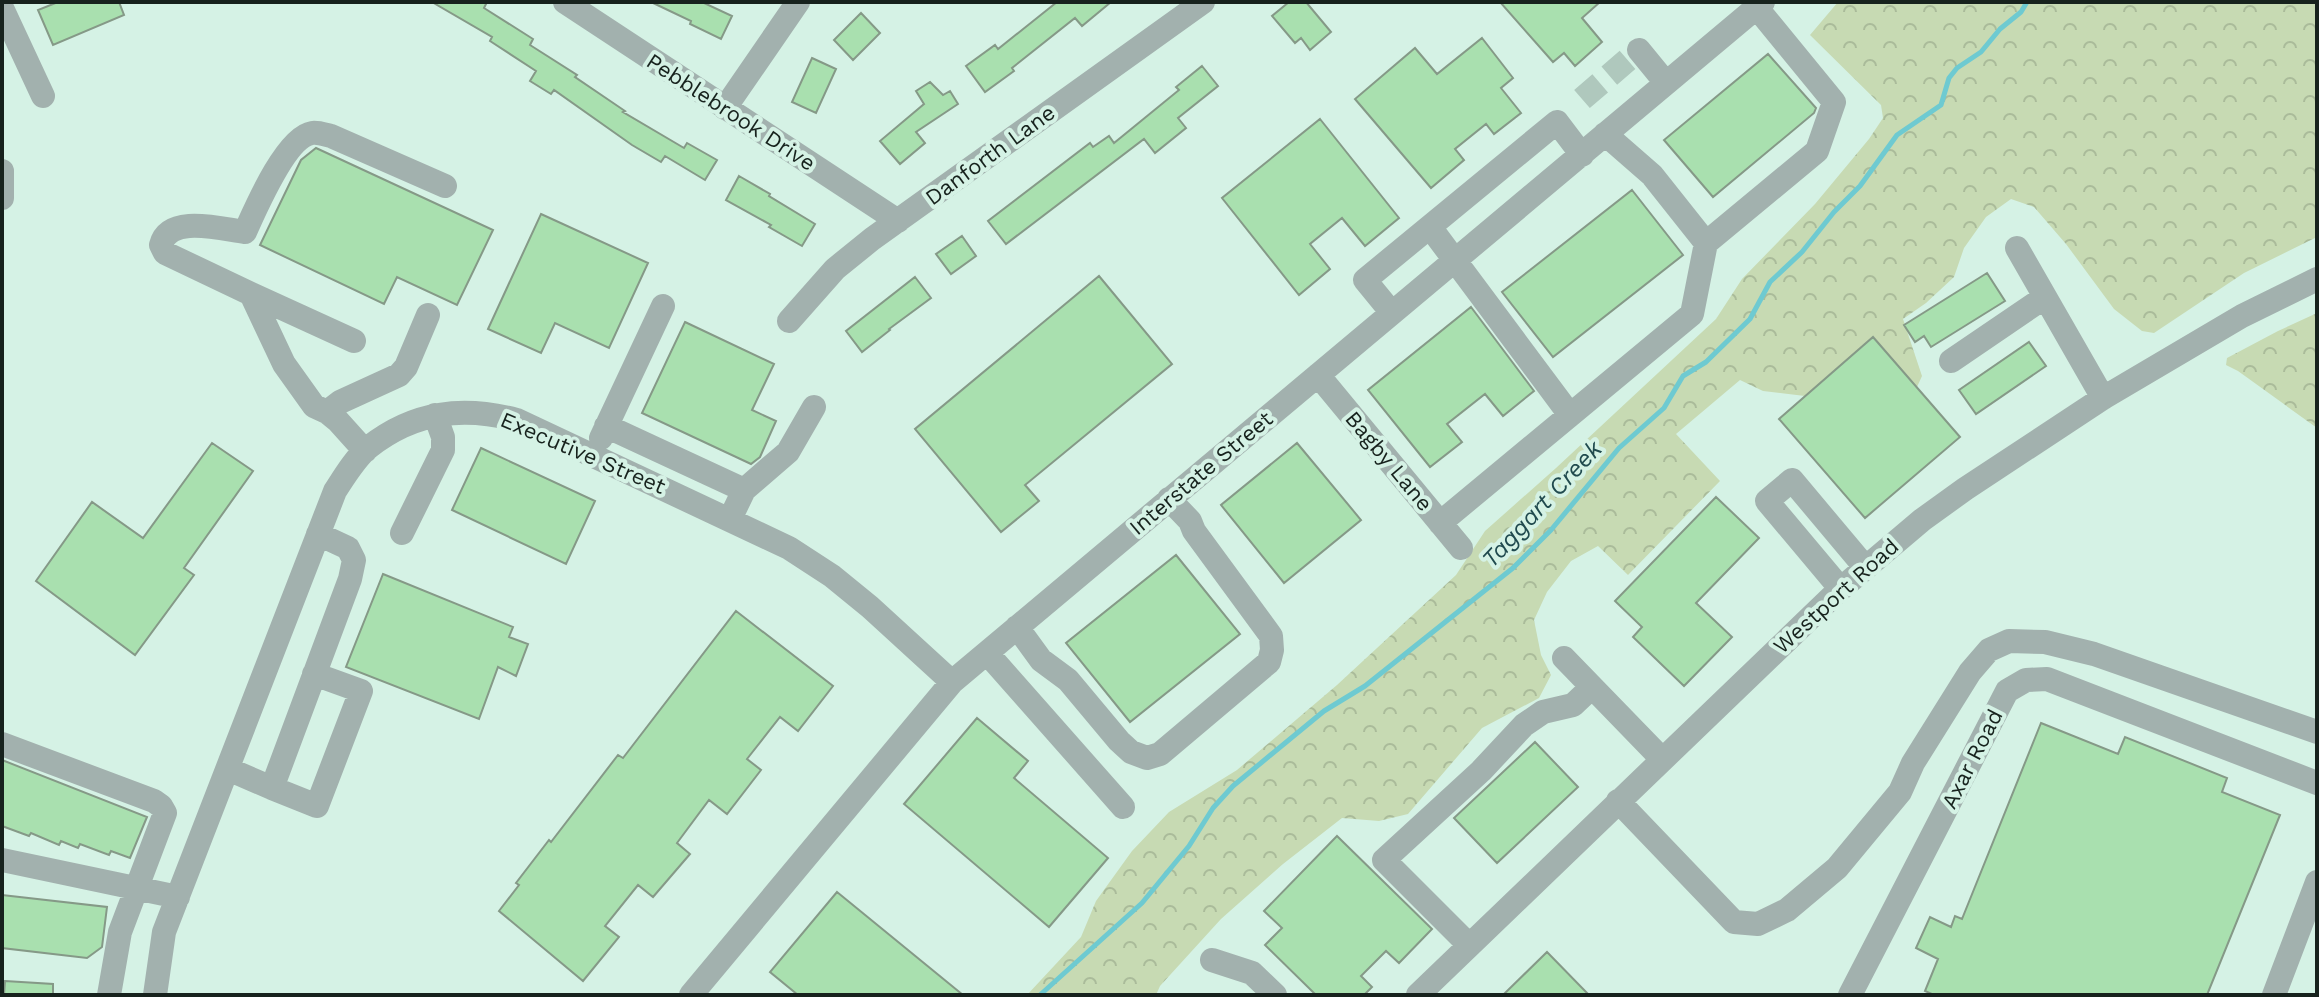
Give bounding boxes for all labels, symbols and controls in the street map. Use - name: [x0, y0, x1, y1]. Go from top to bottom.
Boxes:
- street label: Pebblebrook Drive: [642, 48, 820, 176]
- street label: Danforth Lane: [920, 100, 1060, 210]
- street label: Interstate Street: [1124, 406, 1278, 540]
- street label: Bagby Lane: [1340, 406, 1438, 516]
- street label: Executive Street: [497, 407, 669, 499]
- water label: Taggart Creek: [1476, 434, 1608, 573]
- street label: Westport Road: [1768, 533, 1904, 659]
- street label: Axar Road: [1936, 705, 2008, 813]

